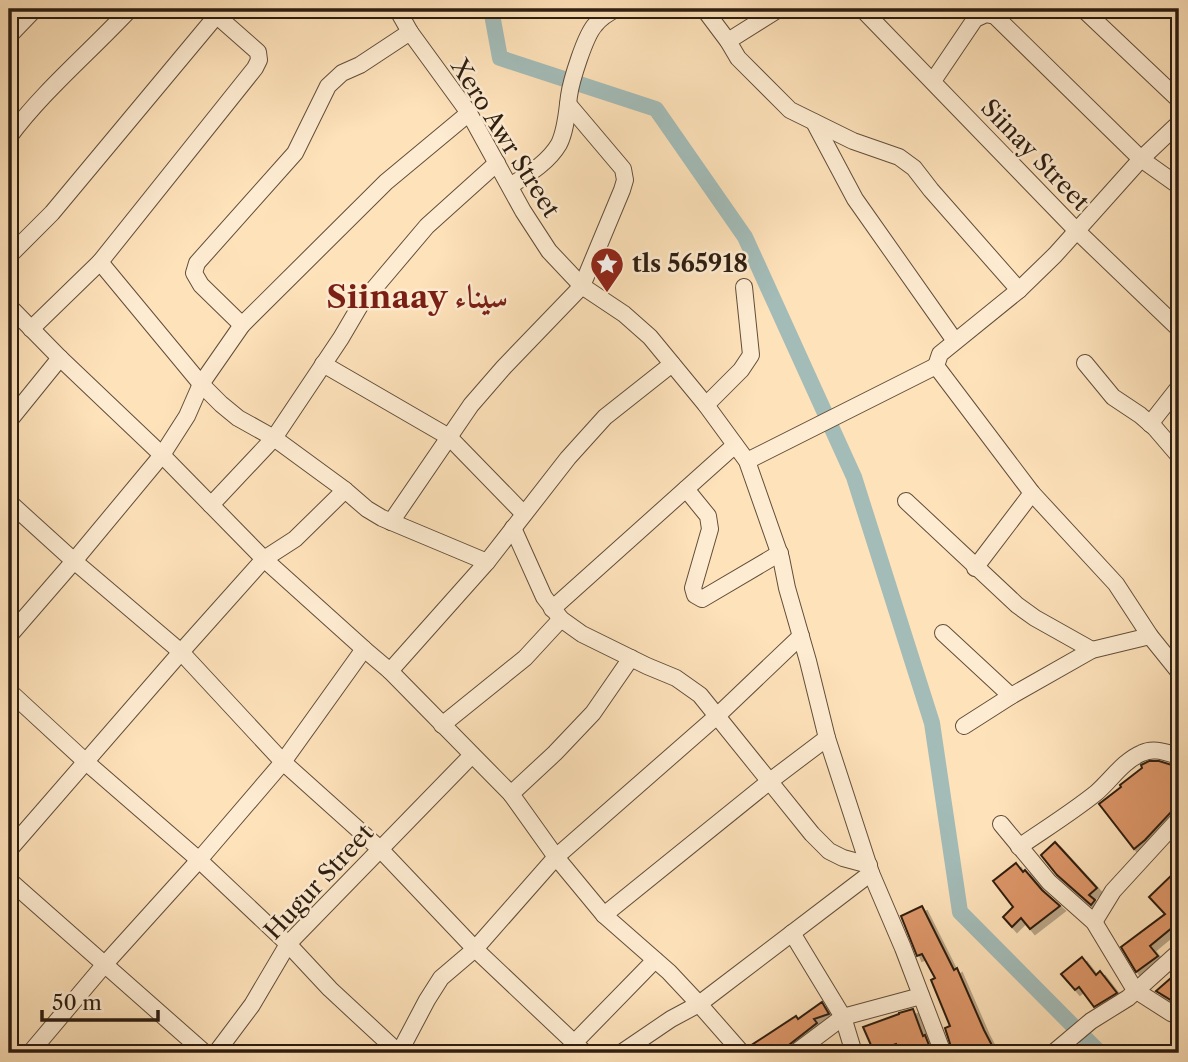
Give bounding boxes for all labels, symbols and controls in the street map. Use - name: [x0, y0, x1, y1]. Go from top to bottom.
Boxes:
- street label: Xero Awr Street: [444, 52, 566, 223]
- street label: Siinay Street: [975, 93, 1096, 217]
- place icon: tls 565918: [588, 245, 626, 294]
- place label: tls 565918: [632, 249, 748, 278]
- district label: Siinaay سيناء: [326, 277, 508, 316]
- street label: Hugur Street: [258, 818, 380, 945]
- scale bar: [42, 978, 158, 1022]
- text: 50 m: [52, 990, 102, 1015]

